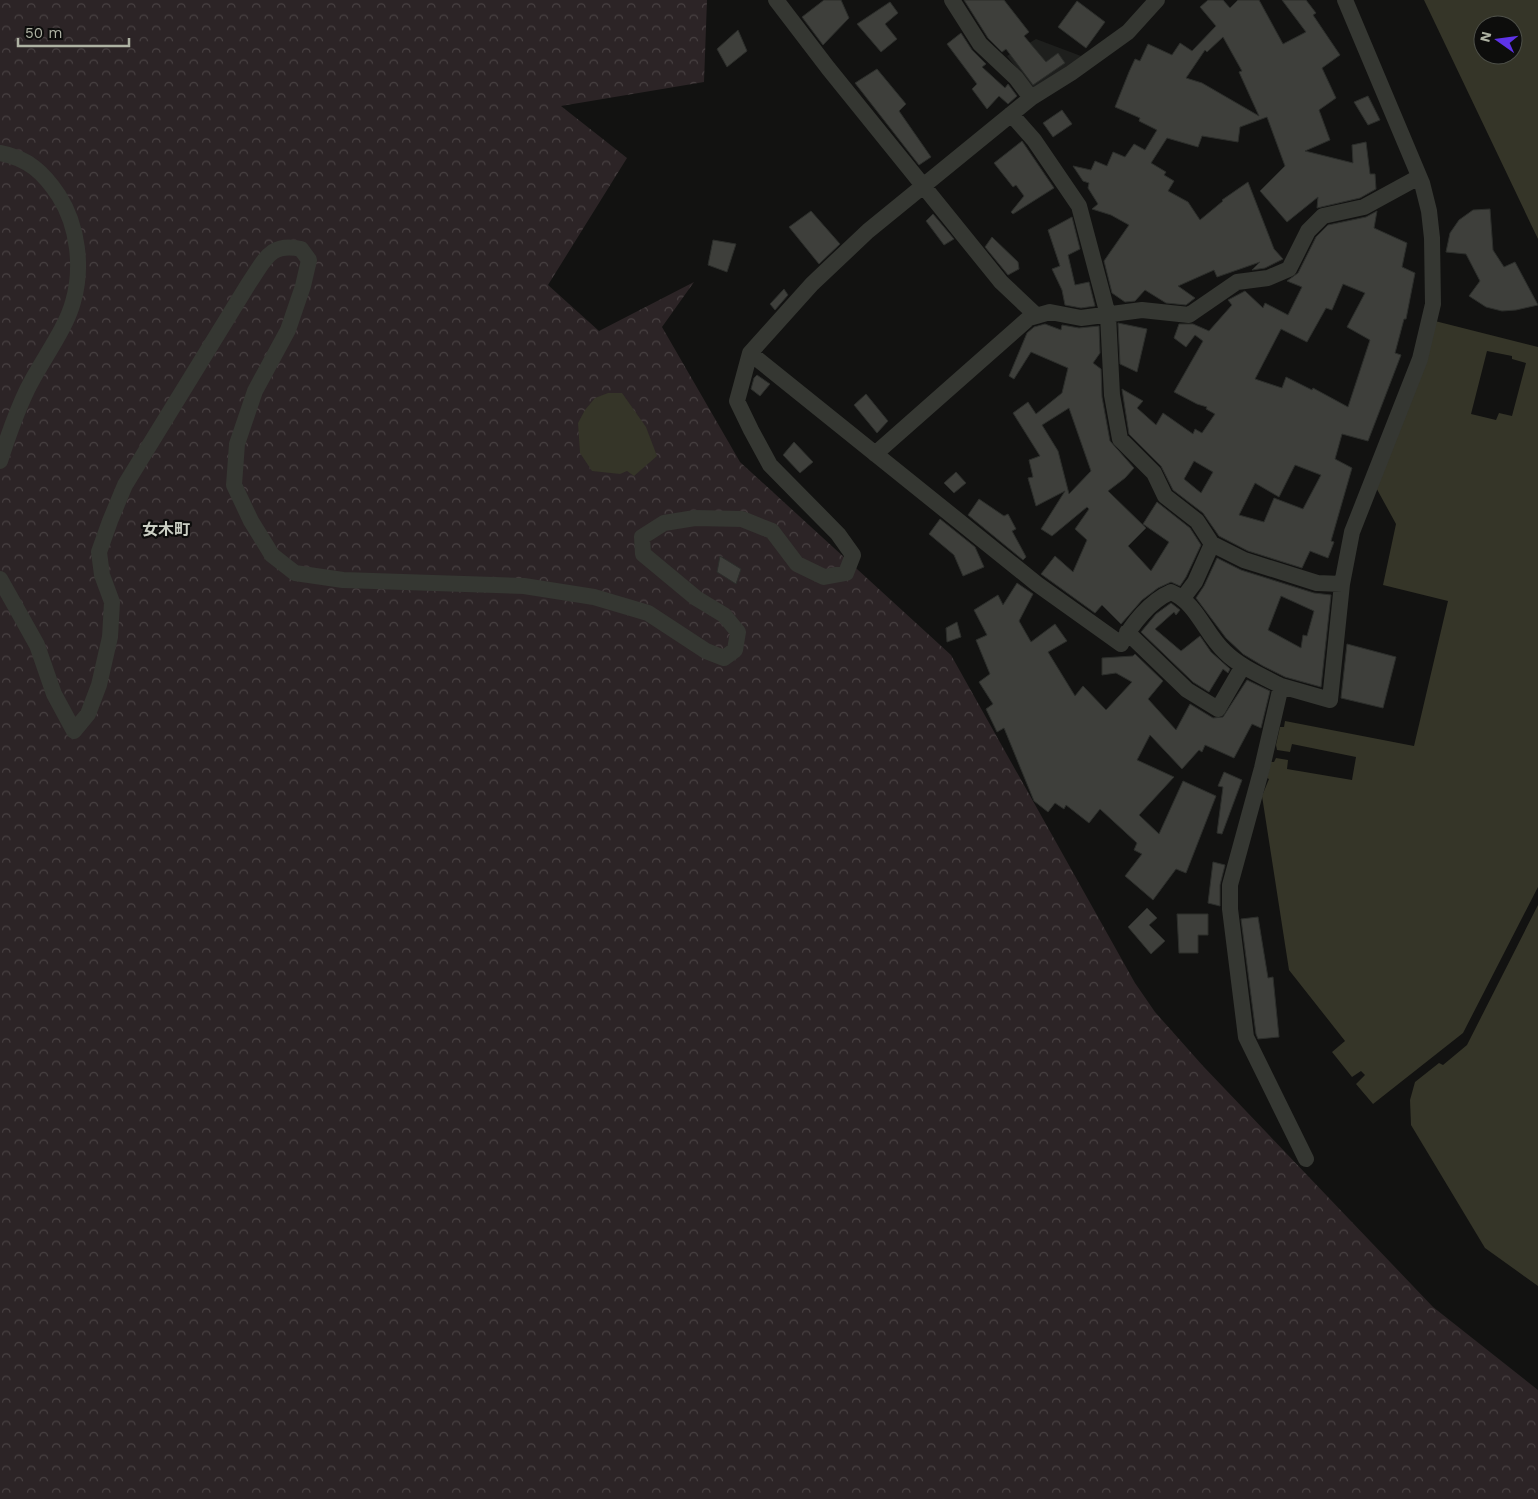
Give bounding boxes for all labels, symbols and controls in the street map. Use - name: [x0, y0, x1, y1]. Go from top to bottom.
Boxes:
- scale bar: [18, 15, 129, 47]
- north arrow: [1473, 15, 1523, 65]
- text: 50 m: [25, 24, 62, 42]
- text: N: [1476, 30, 1494, 44]
- district label: 女木町: [142, 520, 190, 539]

